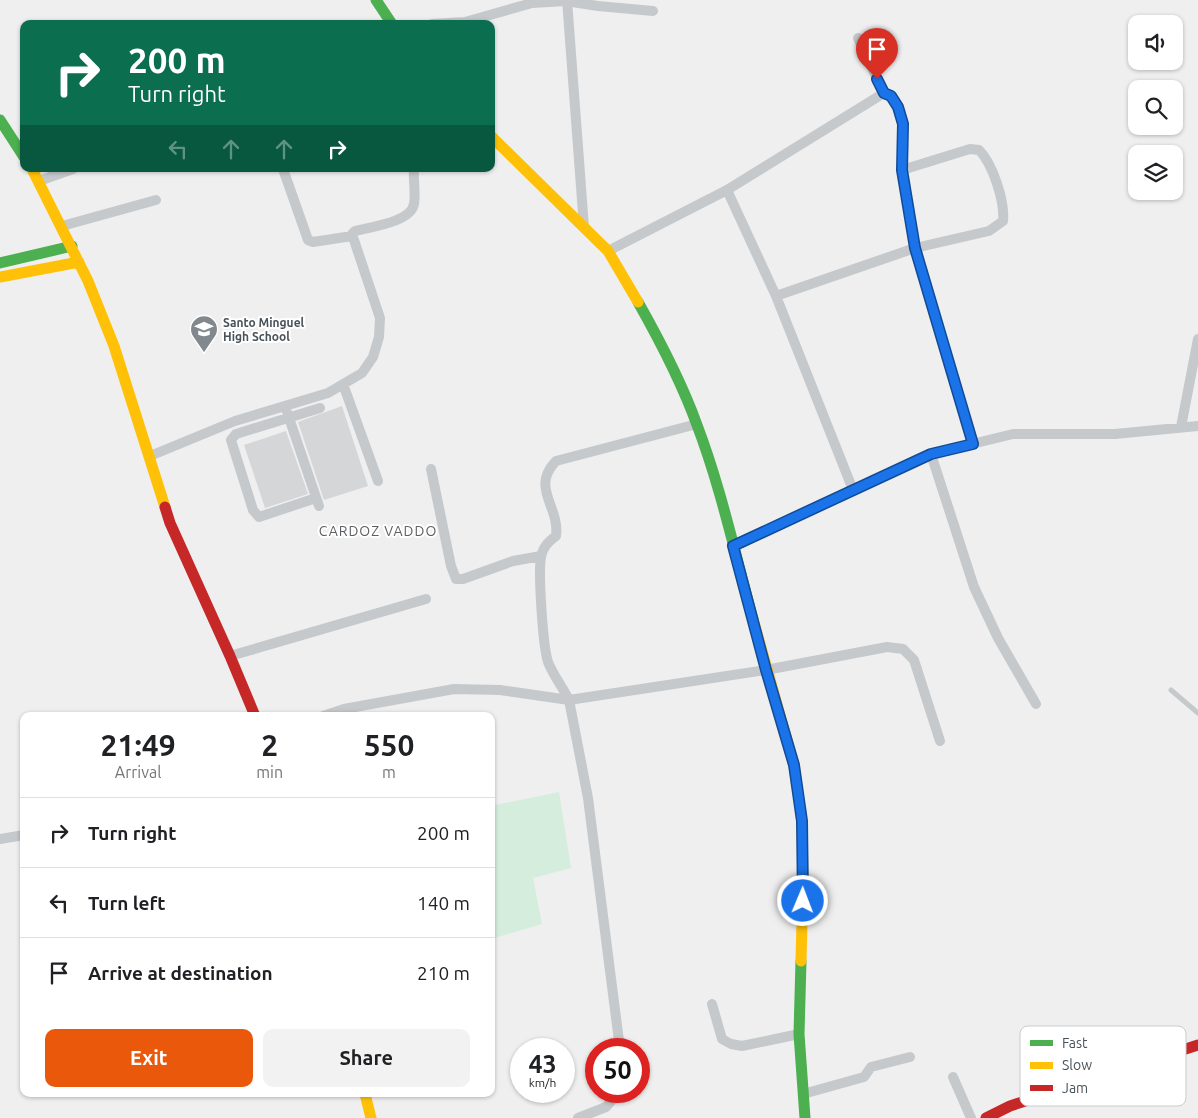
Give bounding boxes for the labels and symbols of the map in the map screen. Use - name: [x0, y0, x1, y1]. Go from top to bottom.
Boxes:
- pin: [856, 28, 898, 79]
- school or university icon: Santo Minguel High School: [189, 314, 219, 353]
- place label: Santo Minguel High School: [223, 316, 305, 343]
- district label: CARDOZ VADDO: [319, 523, 437, 539]
- position arrow: [776, 874, 828, 926]
- legend: [1020, 1026, 1186, 1106]
- text: Fast: [1062, 1035, 1088, 1051]
- speed limit sign: 50: [585, 1038, 650, 1103]
- text: Slow: [1062, 1057, 1092, 1073]
- text: Jam: [1062, 1080, 1088, 1096]

